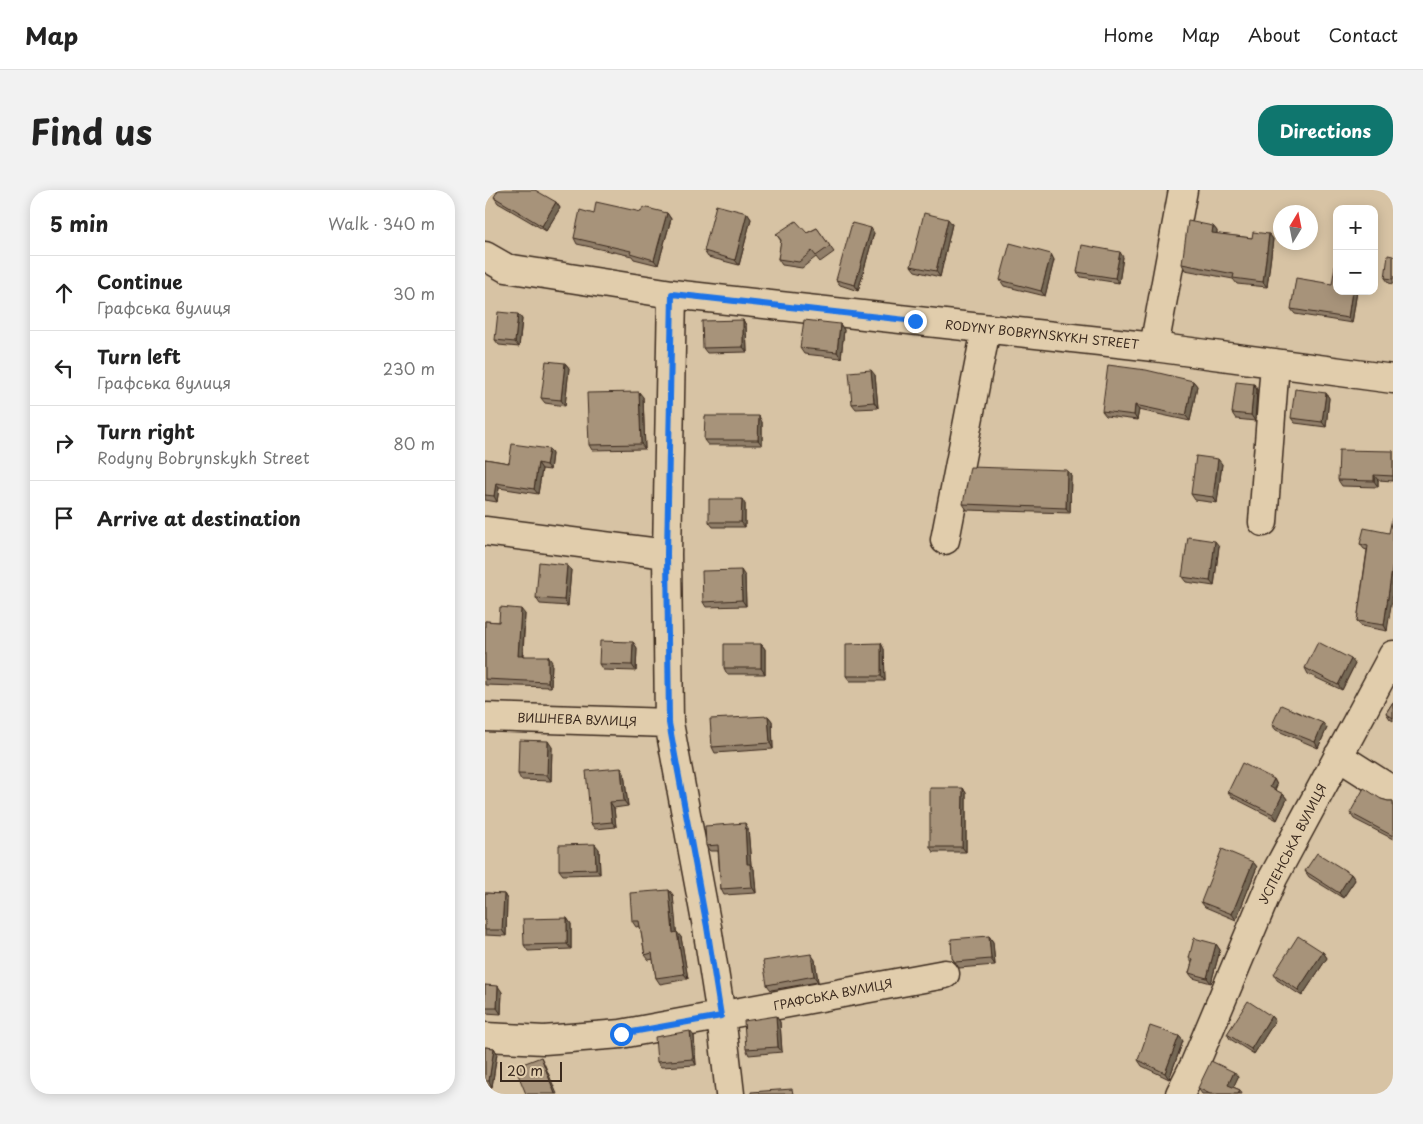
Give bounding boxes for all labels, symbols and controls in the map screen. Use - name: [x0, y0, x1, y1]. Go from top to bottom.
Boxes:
- text: Map: [25, 17, 78, 53]
- text: Home: [1103, 21, 1153, 48]
- text: Map: [1181, 21, 1220, 48]
- text: About: [1248, 21, 1300, 48]
- text: Contact: [1328, 21, 1398, 48]
- text: Find us: [30, 104, 152, 157]
- button: Directions: [1258, 105, 1393, 156]
- north arrow: [1273, 205, 1318, 250]
- map controls: [1333, 205, 1378, 295]
- button: +: [1333, 205, 1378, 250]
- text: 5 min: [50, 207, 108, 239]
- text: Walk · 340 m: [328, 211, 435, 235]
- button: −: [1333, 250, 1378, 295]
- text: Continue: [97, 267, 183, 295]
- icon: ahead: [50, 279, 78, 307]
- text: 30 m: [393, 281, 435, 305]
- text: Графська вулиця: [97, 295, 231, 319]
- route end: [904, 310, 927, 333]
- street label: RODYNY BOBRYNSKYKH STREET: [944, 315, 1141, 353]
- text: Turn left: [97, 342, 181, 370]
- icon: left: [50, 354, 78, 382]
- text: 230 m: [383, 356, 435, 380]
- text: Графська вулиця: [97, 370, 231, 394]
- text: Turn right: [97, 417, 195, 445]
- icon: right: [50, 429, 78, 457]
- text: 80 m: [393, 431, 435, 455]
- text: Rodyny Bobrynskykh Street: [97, 445, 310, 469]
- icon: arrive: [50, 504, 78, 532]
- text: Arrive at destination: [97, 504, 301, 532]
- street label: ВИШНЕВА ВУЛИЦЯ: [517, 708, 637, 730]
- street label: УСПЕНСЬКА ВУЛИЦЯ: [1254, 780, 1330, 907]
- street label: ГРАФСЬКА ВУЛИЦЯ: [772, 974, 894, 1014]
- route start: [610, 1023, 633, 1046]
- scale bar: [500, 1059, 563, 1082]
- text: 20 m: [507, 1060, 543, 1081]

